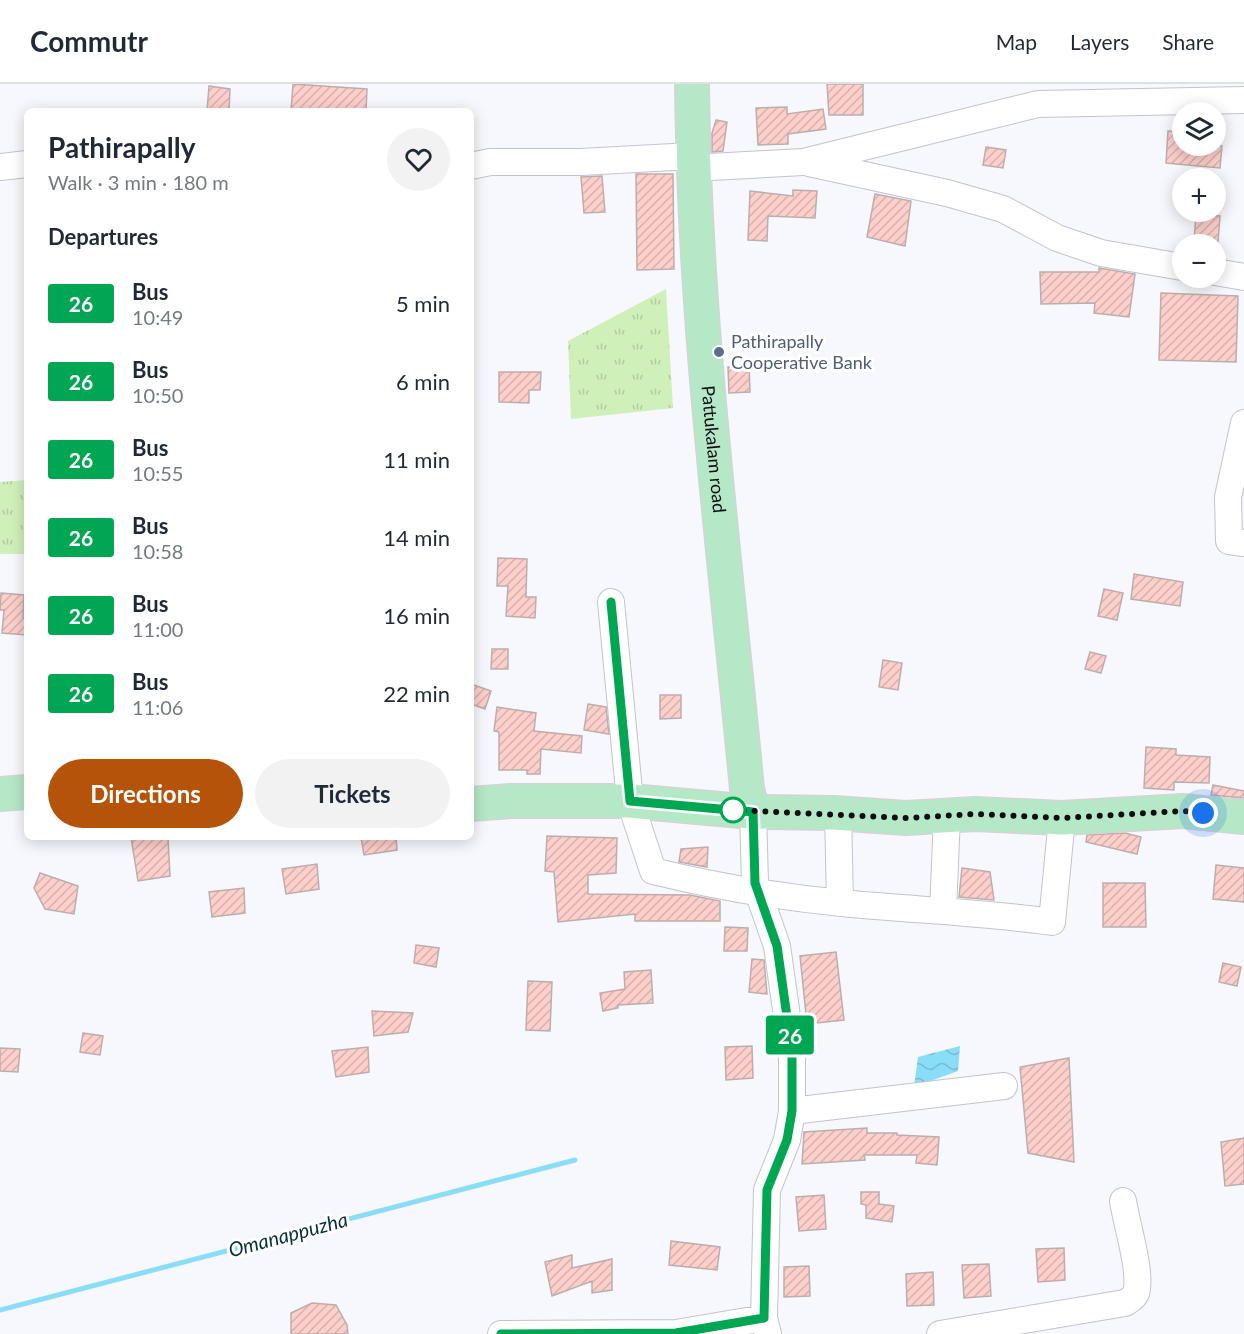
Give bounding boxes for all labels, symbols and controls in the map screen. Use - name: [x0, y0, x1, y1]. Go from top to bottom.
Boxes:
- text: Commutr: [30, 24, 148, 58]
- text: Map: [996, 29, 1037, 54]
- text: Layers: [1070, 29, 1129, 54]
- text: Share: [1162, 29, 1214, 54]
- map controls: [1172, 102, 1226, 288]
- button: layers: [1172, 102, 1226, 156]
- button: heart: [387, 128, 450, 191]
- text: Pathirapally: [48, 130, 196, 164]
- button: +: [1172, 168, 1226, 222]
- text: Walk · 3 min · 180 m: [48, 170, 229, 194]
- text: Departures: [48, 223, 158, 250]
- button: −: [1172, 234, 1226, 288]
- text: Bus: [132, 278, 168, 305]
- text: 5 min: [396, 290, 450, 317]
- text: 26: [69, 291, 93, 316]
- text: 10:49: [132, 305, 183, 329]
- place label: Pathirapally Cooperative Bank: [731, 330, 873, 373]
- marker: Pathirapally Cooperative Bank: [712, 345, 726, 359]
- text: Bus: [132, 356, 168, 383]
- text: 6 min: [396, 368, 450, 395]
- text: 26: [69, 369, 93, 394]
- text: 10:50: [132, 383, 183, 407]
- street label: Pattukalam road: [697, 385, 731, 514]
- text: Bus: [132, 434, 168, 461]
- text: 11 min: [383, 446, 450, 473]
- text: 26: [69, 447, 93, 472]
- text: 10:55: [132, 461, 183, 485]
- text: Bus: [132, 512, 168, 539]
- text: 14 min: [383, 524, 450, 551]
- text: 26: [69, 525, 93, 550]
- text: 10:58: [132, 539, 183, 563]
- text: Bus: [132, 590, 168, 617]
- text: 16 min: [383, 602, 450, 629]
- text: 26: [69, 603, 93, 628]
- text: 11:00: [132, 617, 183, 641]
- text: Bus: [132, 668, 168, 695]
- text: 22 min: [383, 680, 450, 707]
- text: 26: [69, 681, 93, 706]
- text: 11:06: [132, 695, 183, 719]
- button: Directions: [48, 759, 243, 828]
- button: Tickets: [255, 759, 450, 828]
- unlabelled marker: [720, 797, 746, 823]
- your location: [1188, 798, 1218, 828]
- line badge: 26: [763, 1016, 817, 1054]
- text: 26: [778, 1023, 802, 1048]
- water label: Omanappuzha: [225, 1207, 350, 1261]

